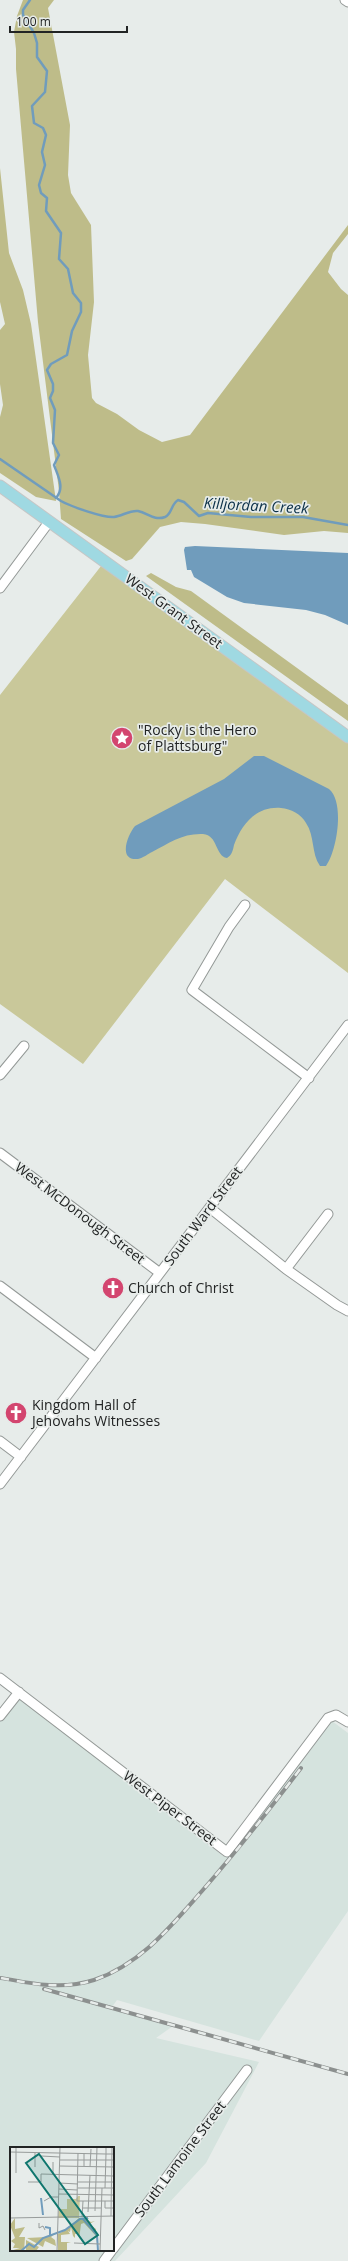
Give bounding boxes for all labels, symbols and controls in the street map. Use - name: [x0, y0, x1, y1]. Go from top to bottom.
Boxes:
- scale bar: [10, 8, 127, 34]
- text: 100 m: [16, 13, 51, 30]
- water label: Killjordan Creek: [203, 492, 309, 518]
- street label: West Grant Street: [122, 569, 227, 652]
- place label: "Rocky is the Hero of Plattsburg": [138, 720, 257, 755]
- place icon: "Rocky is the Hero of Plattsburg": [109, 725, 135, 751]
- street label: West McDonough Street: [11, 1157, 149, 1268]
- street label: South Ward Street: [159, 1162, 246, 1269]
- church icon: Church of Christ: [100, 1275, 126, 1301]
- place label: Church of Christ: [128, 1278, 234, 1297]
- place label: Kingdom Hall of Jehovahs Witnesses: [30, 1395, 160, 1430]
- church icon: Kingdom Hall of Jehovahs Witnesses: [3, 1400, 29, 1426]
- street label: West Piper Street: [119, 1766, 221, 1849]
- street label: South Lamoine Street: [130, 2097, 230, 2221]
- inset map: [10, 2147, 114, 2251]

